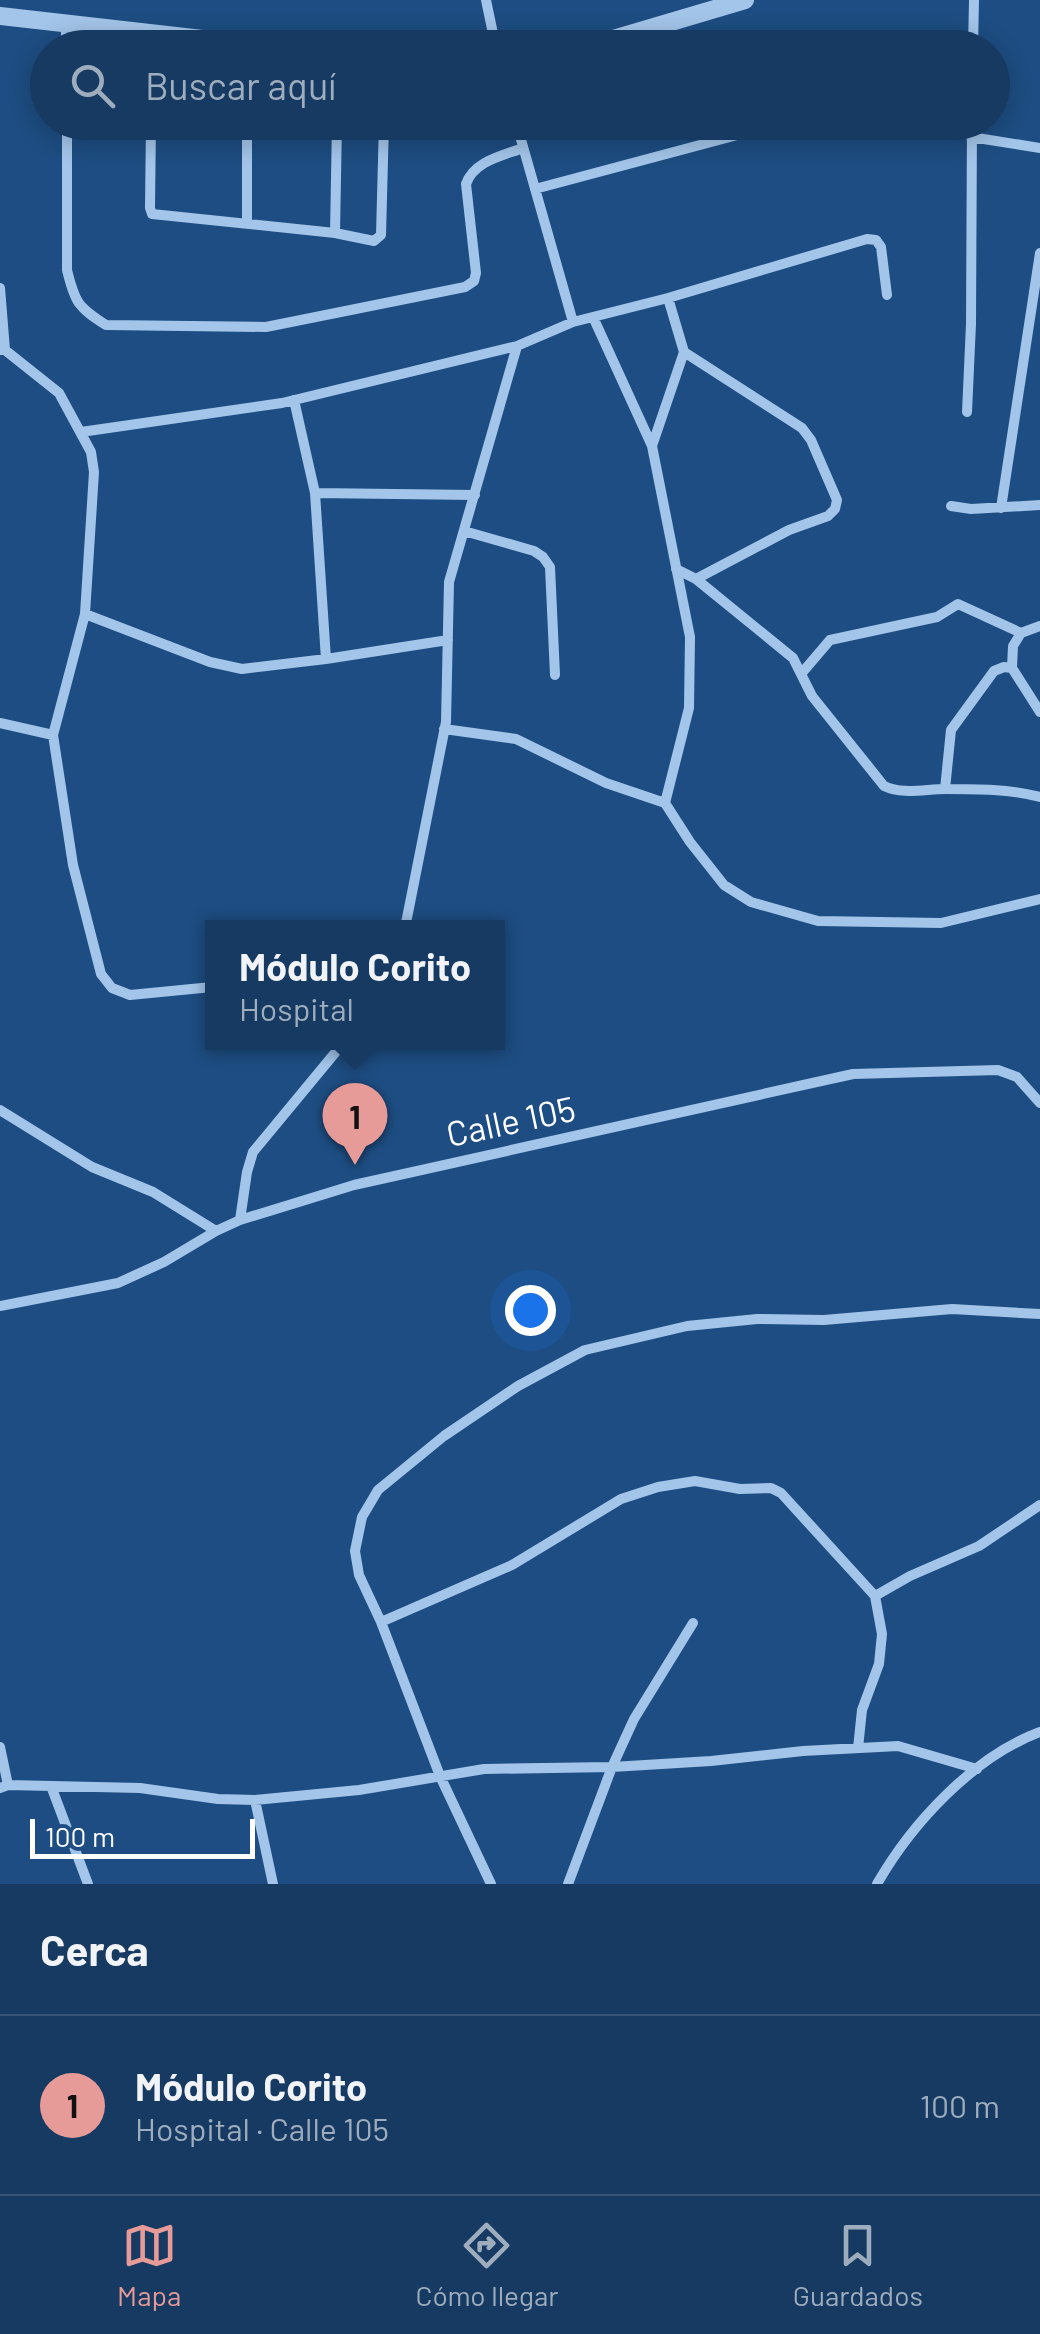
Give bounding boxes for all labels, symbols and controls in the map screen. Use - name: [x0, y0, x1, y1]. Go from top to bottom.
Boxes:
- search box: [30, 30, 1010, 140]
- icon: search: [65, 58, 120, 113]
- text: Buscar aquí: [145, 62, 336, 108]
- popup: [205, 920, 505, 1050]
- text: Módulo Corito: [239, 943, 471, 989]
- text: Hospital: [239, 989, 354, 1027]
- pin: 1: [322, 1082, 388, 1165]
- street label: Calle 105: [442, 1086, 579, 1154]
- your location: [505, 1285, 556, 1336]
- scale bar: [30, 1814, 255, 1858]
- text: 100 m: [45, 1819, 115, 1853]
- text: Cerca: [40, 1924, 149, 1974]
- text: Módulo Corito: [135, 2063, 367, 2109]
- text: 1: [67, 2086, 78, 2124]
- text: 100 m: [920, 2086, 1000, 2124]
- text: Hospital · Calle 105: [135, 2109, 389, 2147]
- tab: Mapa: [117, 2218, 181, 2312]
- tab: Cómo llegar: [415, 2218, 559, 2312]
- tab: Guardados: [793, 2218, 923, 2312]

